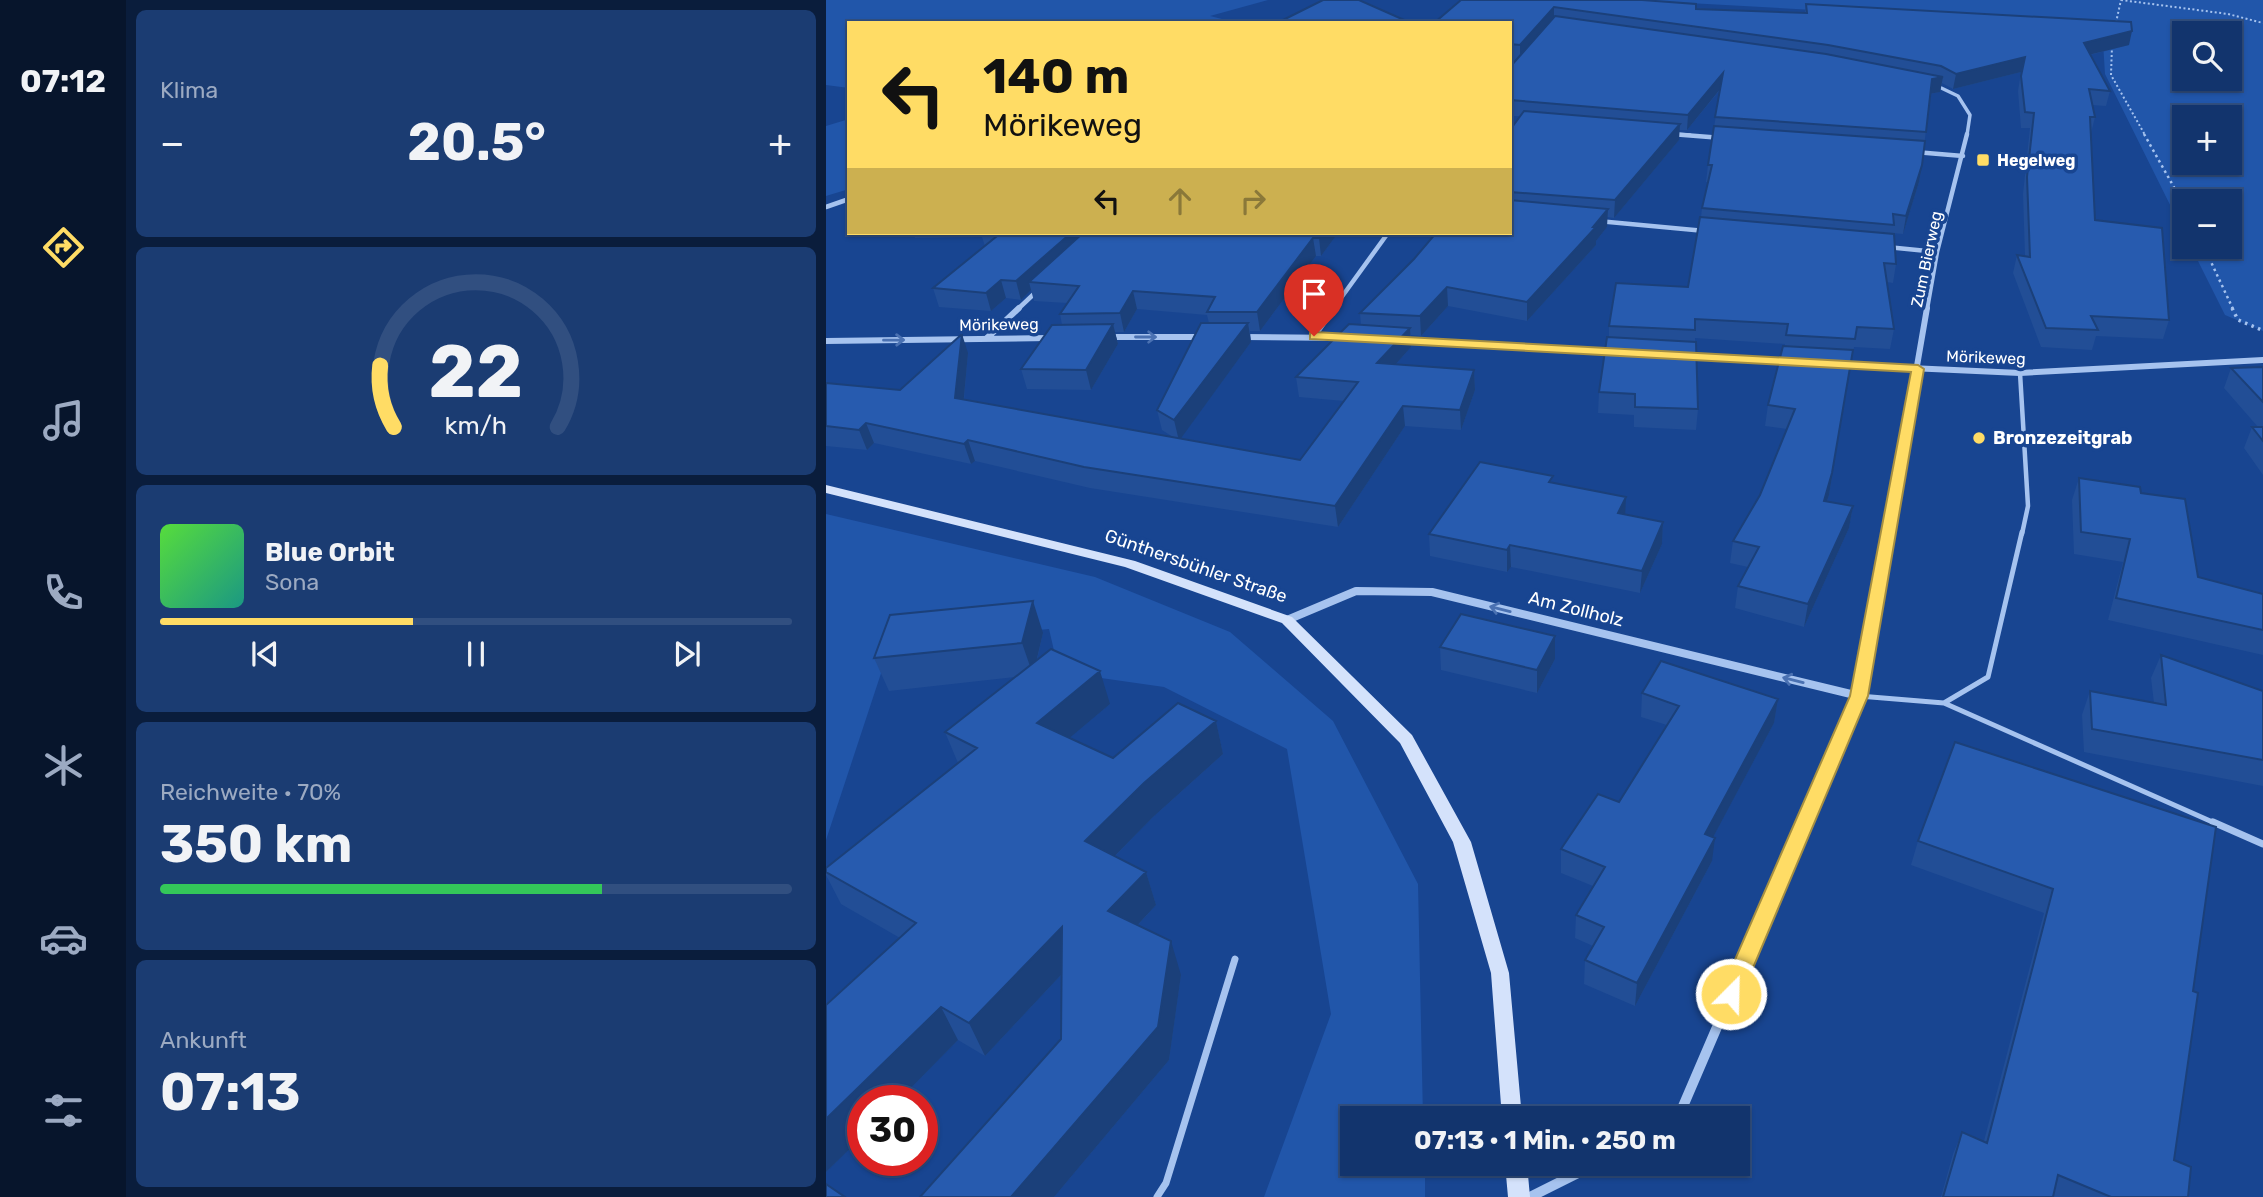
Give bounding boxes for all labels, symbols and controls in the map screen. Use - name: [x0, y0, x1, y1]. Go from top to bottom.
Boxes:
- map controls: [2172, 21, 2242, 259]
- button: search: [2172, 21, 2242, 91]
- text: 140 m: [983, 47, 1129, 105]
- icon: left: [868, 49, 959, 140]
- text: 07:12: [20, 62, 106, 100]
- text: Klima: [160, 76, 218, 104]
- button: +: [2172, 105, 2242, 175]
- text: Mörikeweg: [983, 106, 1142, 144]
- text: 20.5°: [407, 111, 546, 173]
- text: −: [160, 120, 185, 166]
- text: +: [768, 120, 792, 166]
- place label: Hegelweg: [1997, 151, 2075, 170]
- marker: Hegelweg: [1975, 152, 1991, 168]
- icon: left: [1088, 182, 1126, 220]
- icon: ahead: [1161, 182, 1199, 220]
- icon: right: [1234, 182, 1272, 220]
- button: −: [2172, 189, 2242, 259]
- street label: Zum Bierweg: [1907, 209, 1946, 309]
- icon: directions: [39, 223, 88, 272]
- pin: [1284, 264, 1344, 336]
- icon: arrive: [1295, 275, 1333, 313]
- street label: Mörikeweg: [959, 314, 1039, 335]
- text: 22: [429, 330, 523, 416]
- one-way arrow: [1134, 330, 1157, 344]
- one-way arrow: [882, 333, 905, 347]
- street label: Mörikeweg: [1946, 347, 2026, 368]
- icon: music: [39, 396, 88, 445]
- text: km/h: [445, 411, 507, 440]
- place label: Bronzezeitgrab: [1993, 427, 2132, 449]
- marker: Bronzezeitgrab: [1971, 430, 1987, 446]
- street label: Günthersbühler Straße: [1102, 524, 1290, 608]
- text: Blue Orbit: [265, 537, 395, 568]
- icon: phone: [39, 568, 88, 617]
- text: Sona: [265, 568, 319, 596]
- street label: Am Zollholz: [1526, 587, 1626, 631]
- one-way arrow: [1489, 602, 1512, 615]
- icon: previous: [246, 635, 284, 673]
- icon: pause: [457, 635, 495, 673]
- icon: next: [668, 635, 706, 673]
- one-way arrow: [1782, 673, 1805, 686]
- icon: climate: [39, 741, 88, 790]
- text: Reichweite · 70%: [160, 778, 341, 806]
- text: 350 km: [160, 813, 352, 875]
- icon: car: [39, 914, 88, 963]
- position arrow: [1694, 957, 1768, 1031]
- text: Ankunft: [160, 1026, 247, 1054]
- text: 07:13: [160, 1061, 300, 1123]
- speed limit sign: 30: [847, 1085, 938, 1176]
- icon: filters: [39, 1086, 88, 1135]
- text: 07:13 · 1 Min. · 250 m: [1414, 1125, 1676, 1156]

